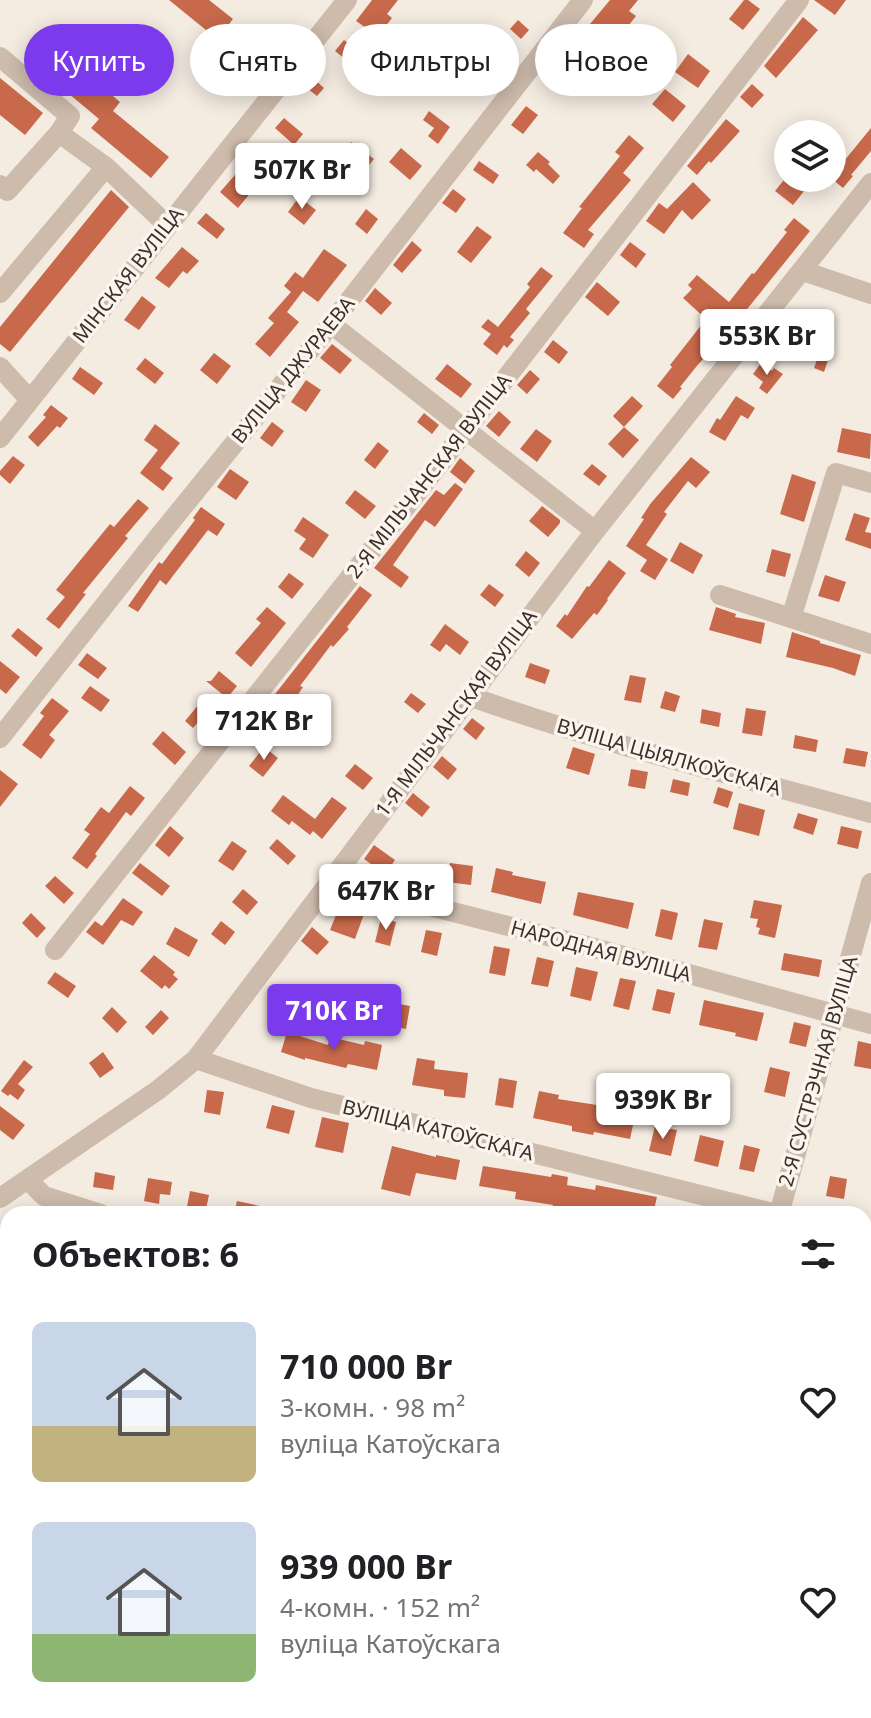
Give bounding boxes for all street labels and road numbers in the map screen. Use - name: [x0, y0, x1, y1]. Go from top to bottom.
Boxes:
- street label: МІНСКАЯ ВУЛІЦА: [66, 201, 189, 348]
- street label: ВУЛІЦА ДЖУРАЕВА: [225, 290, 360, 449]
- street label: 2-Я МІЛЬЧАНСКАЯ ВУЛІЦА: [340, 368, 517, 584]
- street label: 1-Я МІЛЬЧАНСКАЯ ВУЛІЦА: [369, 603, 543, 822]
- street label: ВУЛІЦА ЦЫЯЛКОЎСКАГА: [554, 712, 785, 802]
- street label: НАРОДНАЯ ВУЛІЦА: [508, 913, 695, 988]
- street label: 2-Я СУСТРЭЧНАЯ ВУЛІЦА: [772, 952, 863, 1189]
- street label: ВУЛІЦА КАТОЎСКАГА: [340, 1093, 537, 1166]

